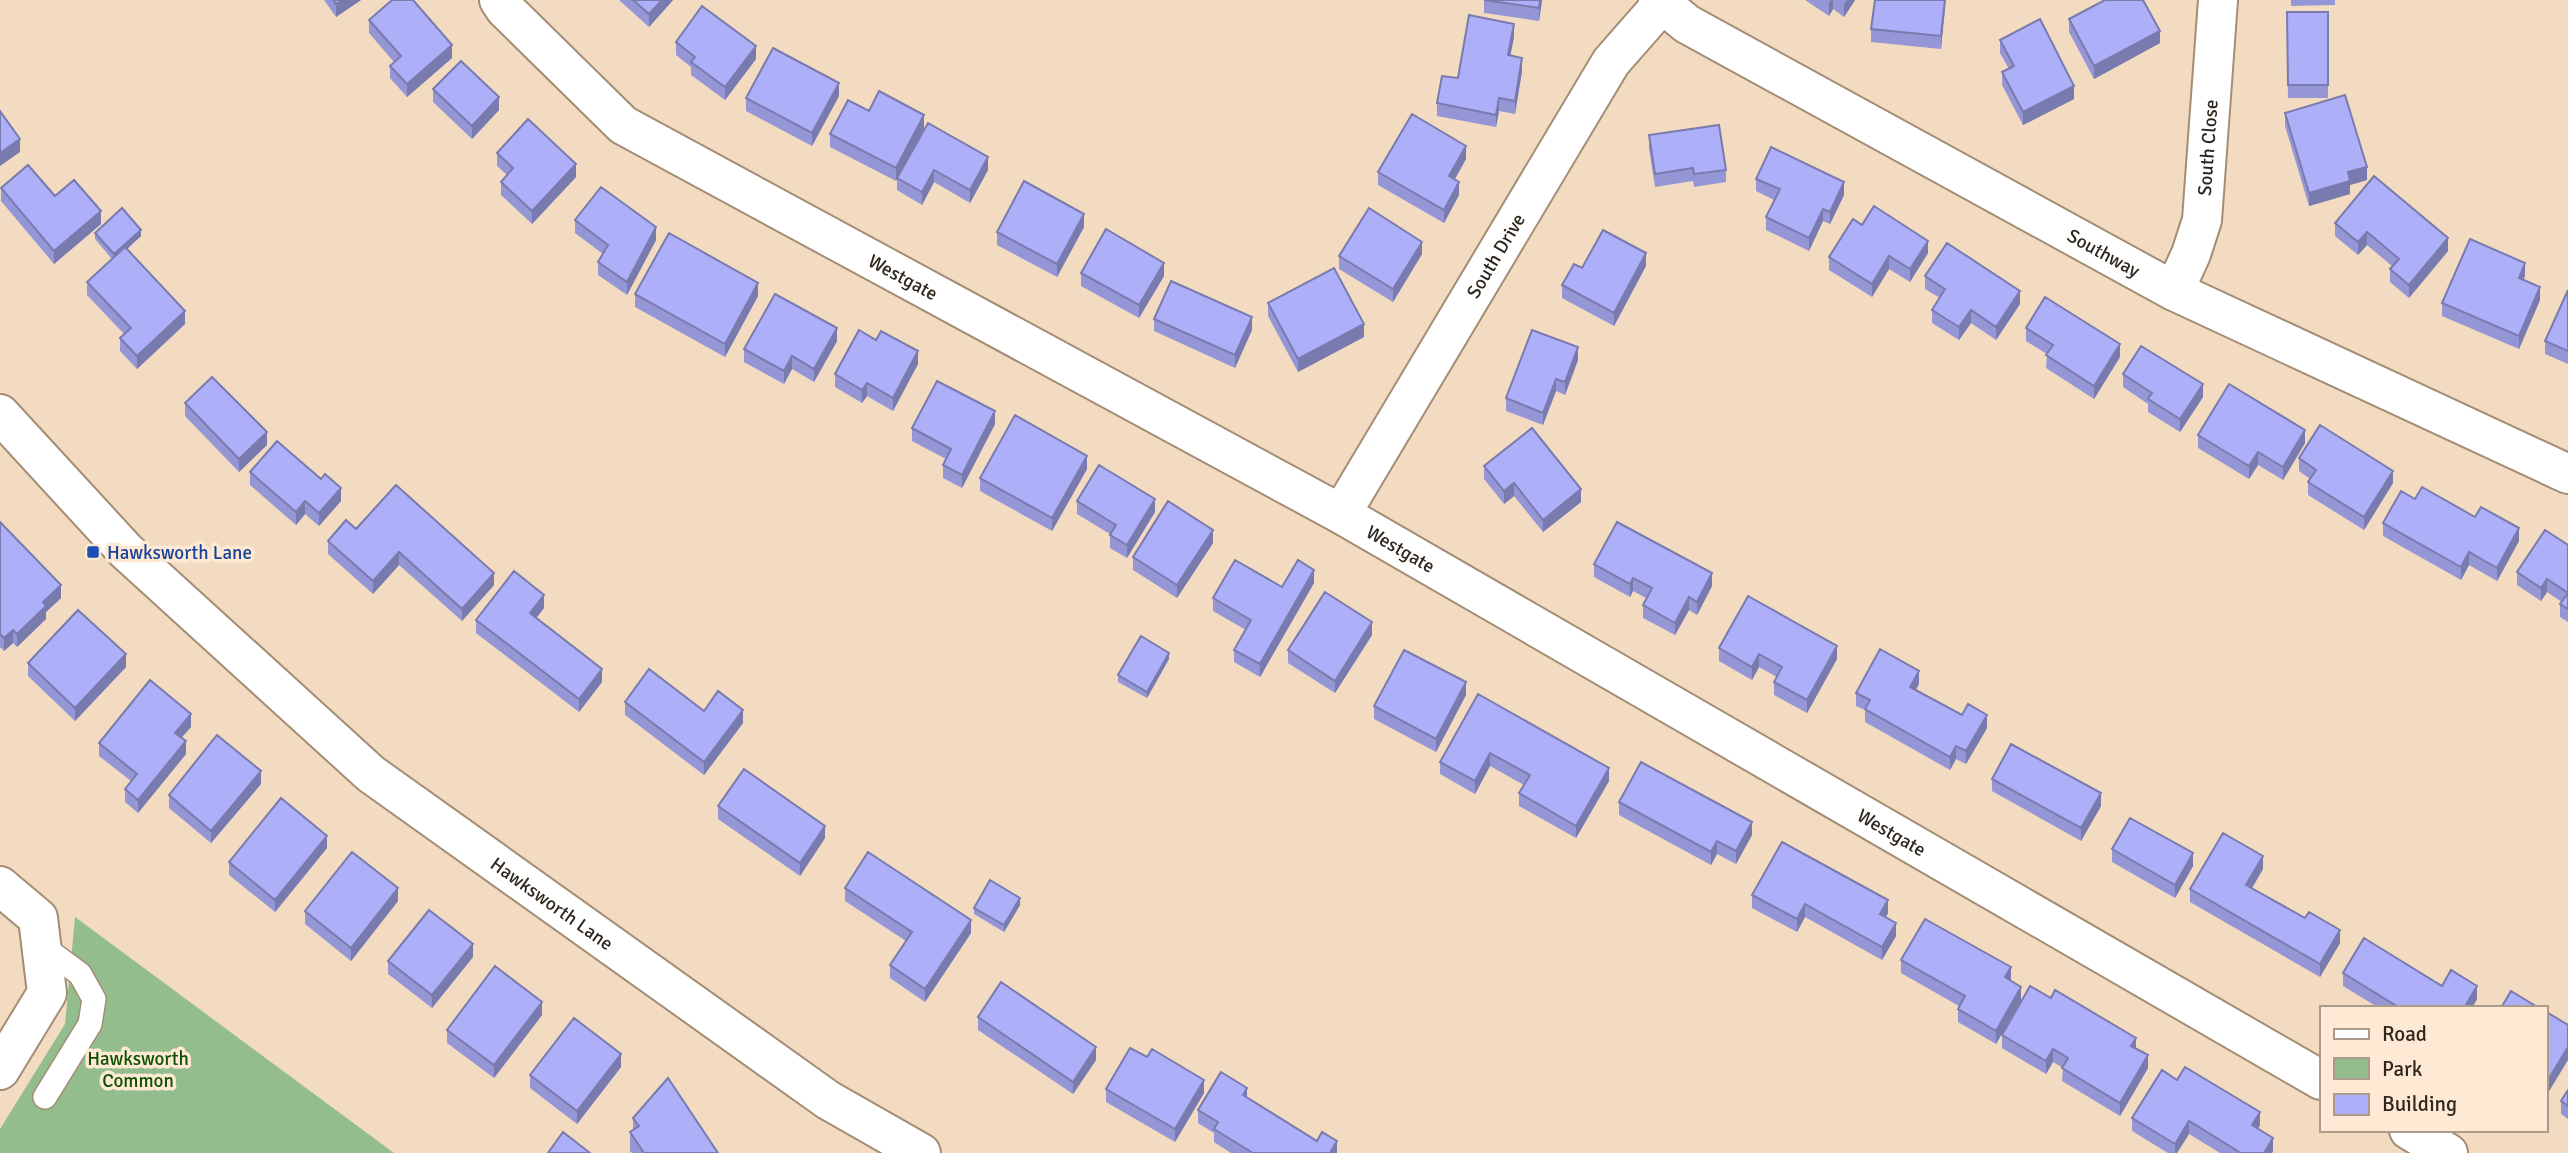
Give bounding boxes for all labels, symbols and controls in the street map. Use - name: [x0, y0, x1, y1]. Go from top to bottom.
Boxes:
- street label: South Close: [2193, 99, 2224, 197]
- street label: South Drive: [1462, 209, 1531, 303]
- street label: Southway: [2063, 224, 2144, 283]
- street label: Westgate: [864, 249, 942, 306]
- street label: Westgate: [1362, 520, 1439, 579]
- place label: Hawksworth Lane: [107, 541, 252, 565]
- marker: Hawksworth Lane: [85, 544, 101, 560]
- street label: Westgate: [1853, 804, 1930, 862]
- street label: Hawksworth Lane: [486, 852, 618, 956]
- legend: [2320, 1006, 2547, 1132]
- text: Road: [2382, 1021, 2427, 1047]
- park label: Hawksworth Common: [87, 1047, 189, 1093]
- text: Park: [2382, 1056, 2423, 1082]
- text: Building: [2382, 1091, 2457, 1117]

